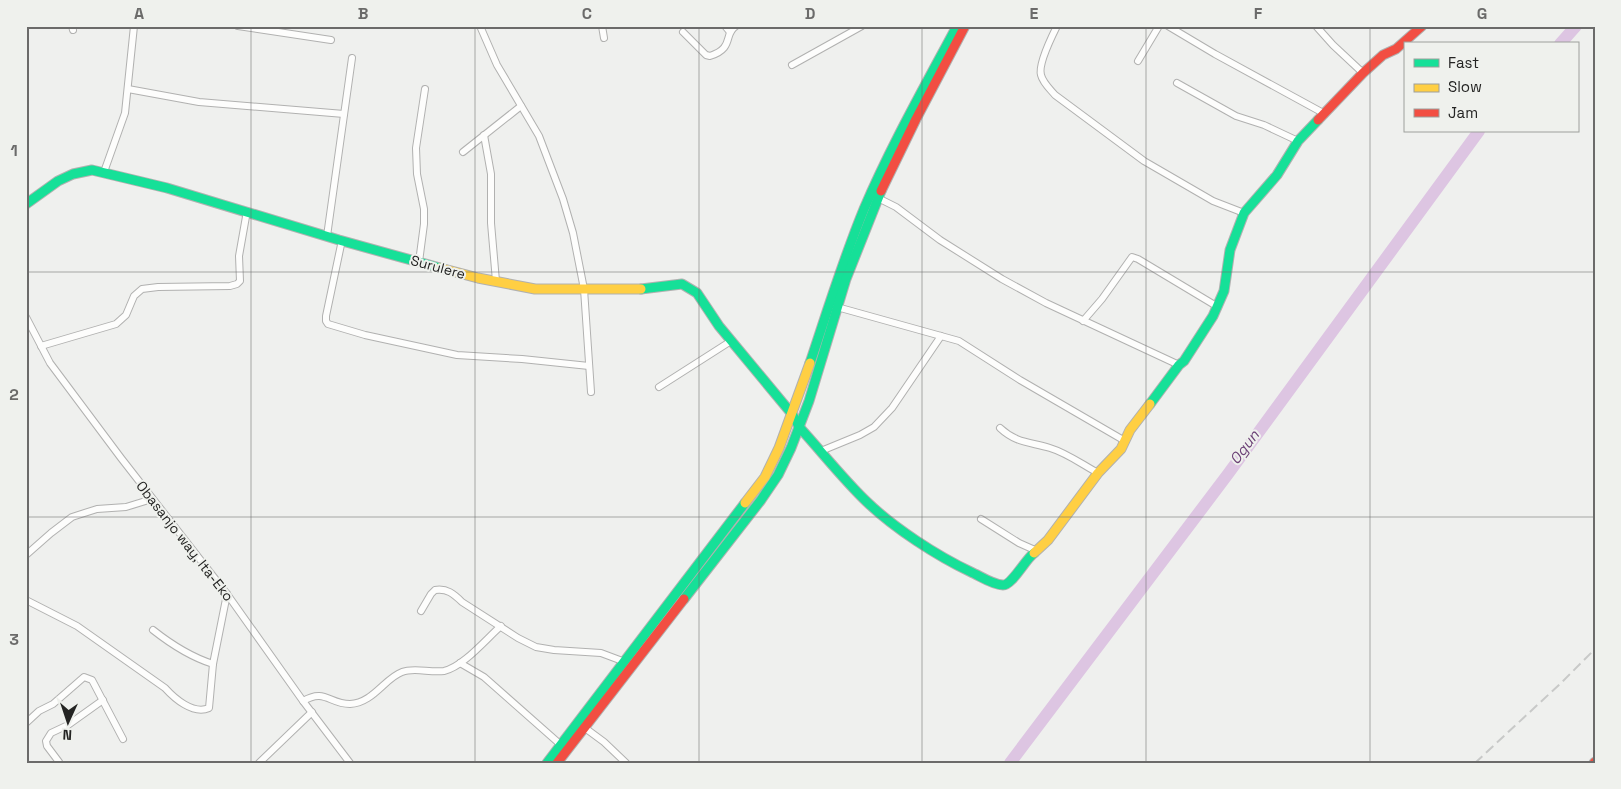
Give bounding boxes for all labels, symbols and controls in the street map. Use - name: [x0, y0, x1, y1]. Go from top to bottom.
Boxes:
- text: A: [134, 3, 144, 24]
- text: B: [358, 3, 368, 24]
- text: C: [582, 3, 592, 24]
- text: D: [805, 3, 815, 24]
- text: E: [1030, 3, 1039, 24]
- text: F: [1254, 3, 1263, 24]
- text: G: [1477, 3, 1487, 24]
- legend: [1404, 42, 1578, 132]
- text: Fast: [1448, 53, 1479, 72]
- text: Slow: [1448, 77, 1482, 96]
- text: Jam: [1448, 103, 1478, 122]
- text: 1: [10, 140, 18, 161]
- street label: Surulere: [409, 251, 467, 283]
- text: 2: [9, 384, 19, 405]
- water label: Ogun: [1225, 425, 1264, 468]
- street label: Obasanjo way, Ita-Eko: [132, 477, 238, 605]
- text: 3: [9, 629, 19, 650]
- north arrow: [42, 696, 92, 746]
- text: N: [62, 726, 72, 744]

